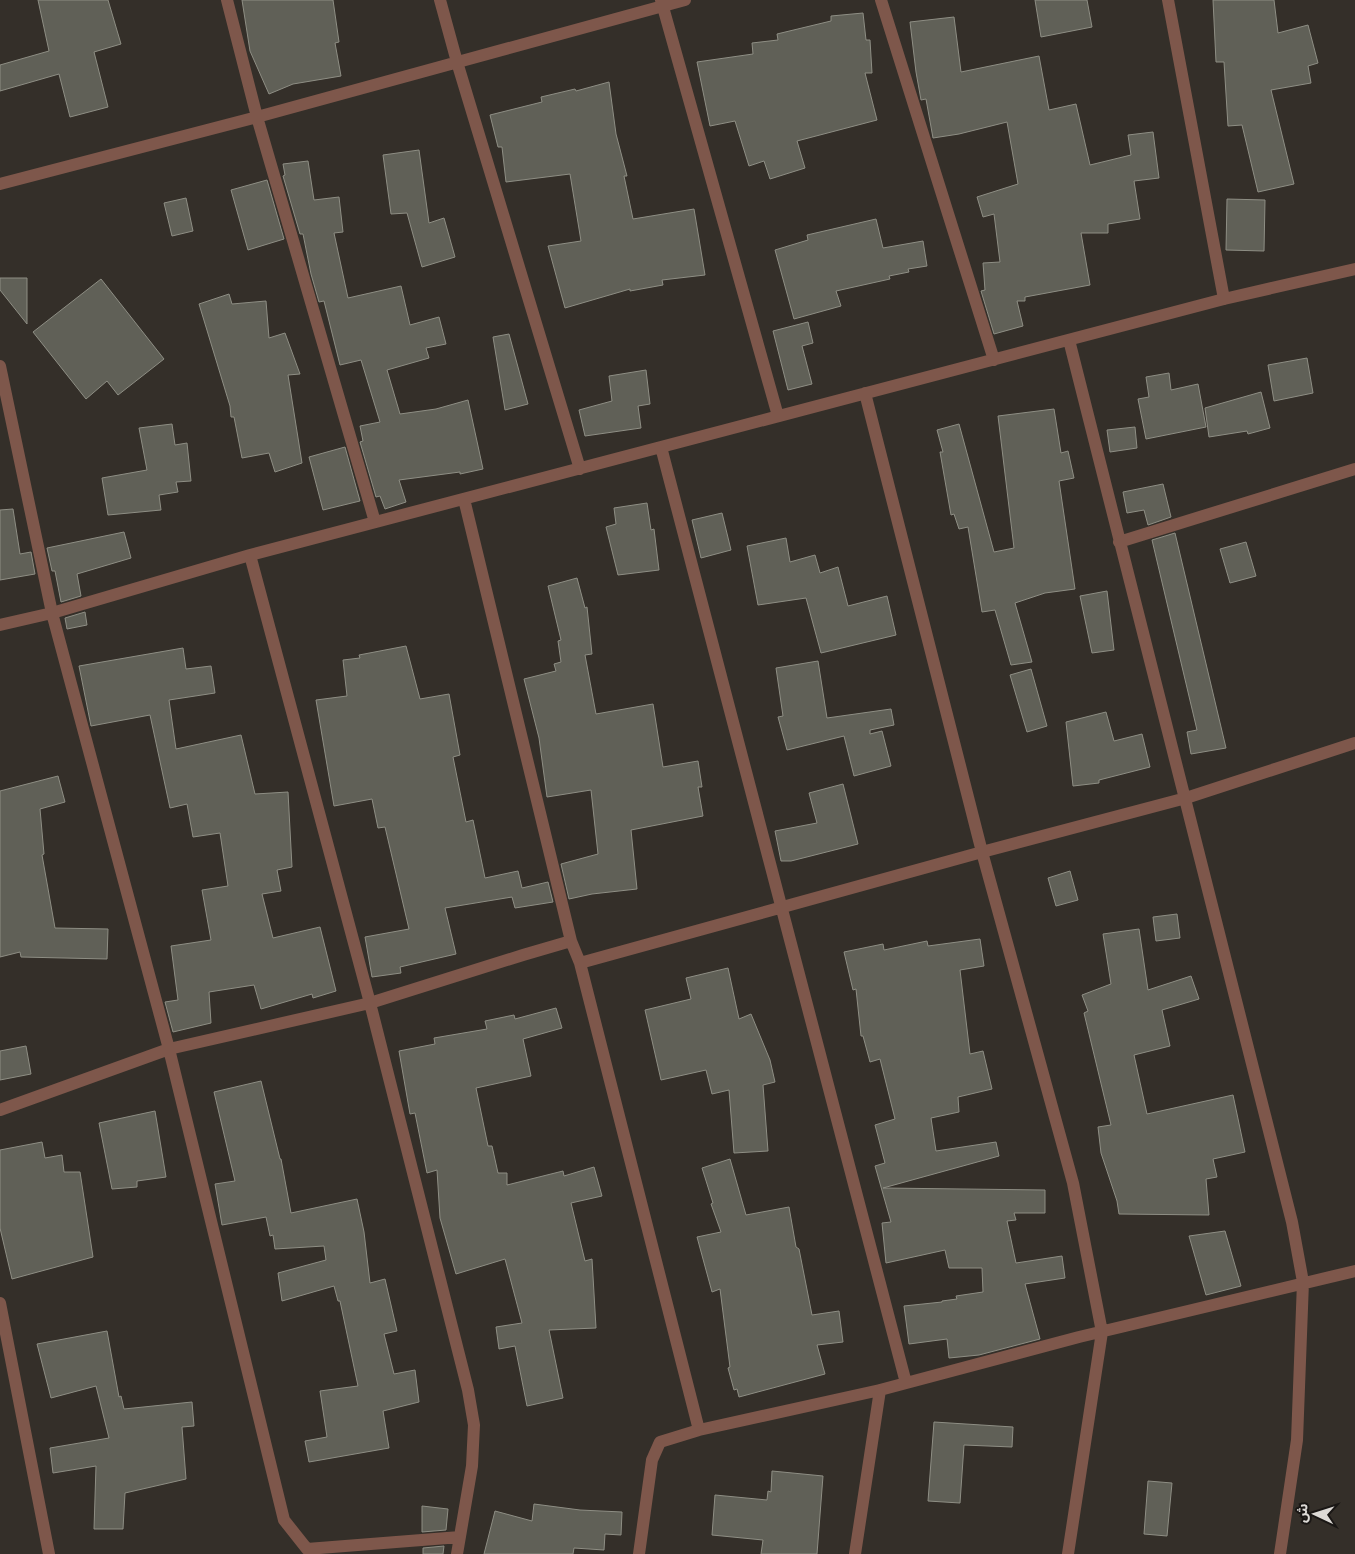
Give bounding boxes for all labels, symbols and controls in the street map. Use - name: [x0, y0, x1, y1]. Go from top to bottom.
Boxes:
- north arrow: [1290, 1489, 1340, 1539]
- text: ش: [1291, 1503, 1313, 1523]

